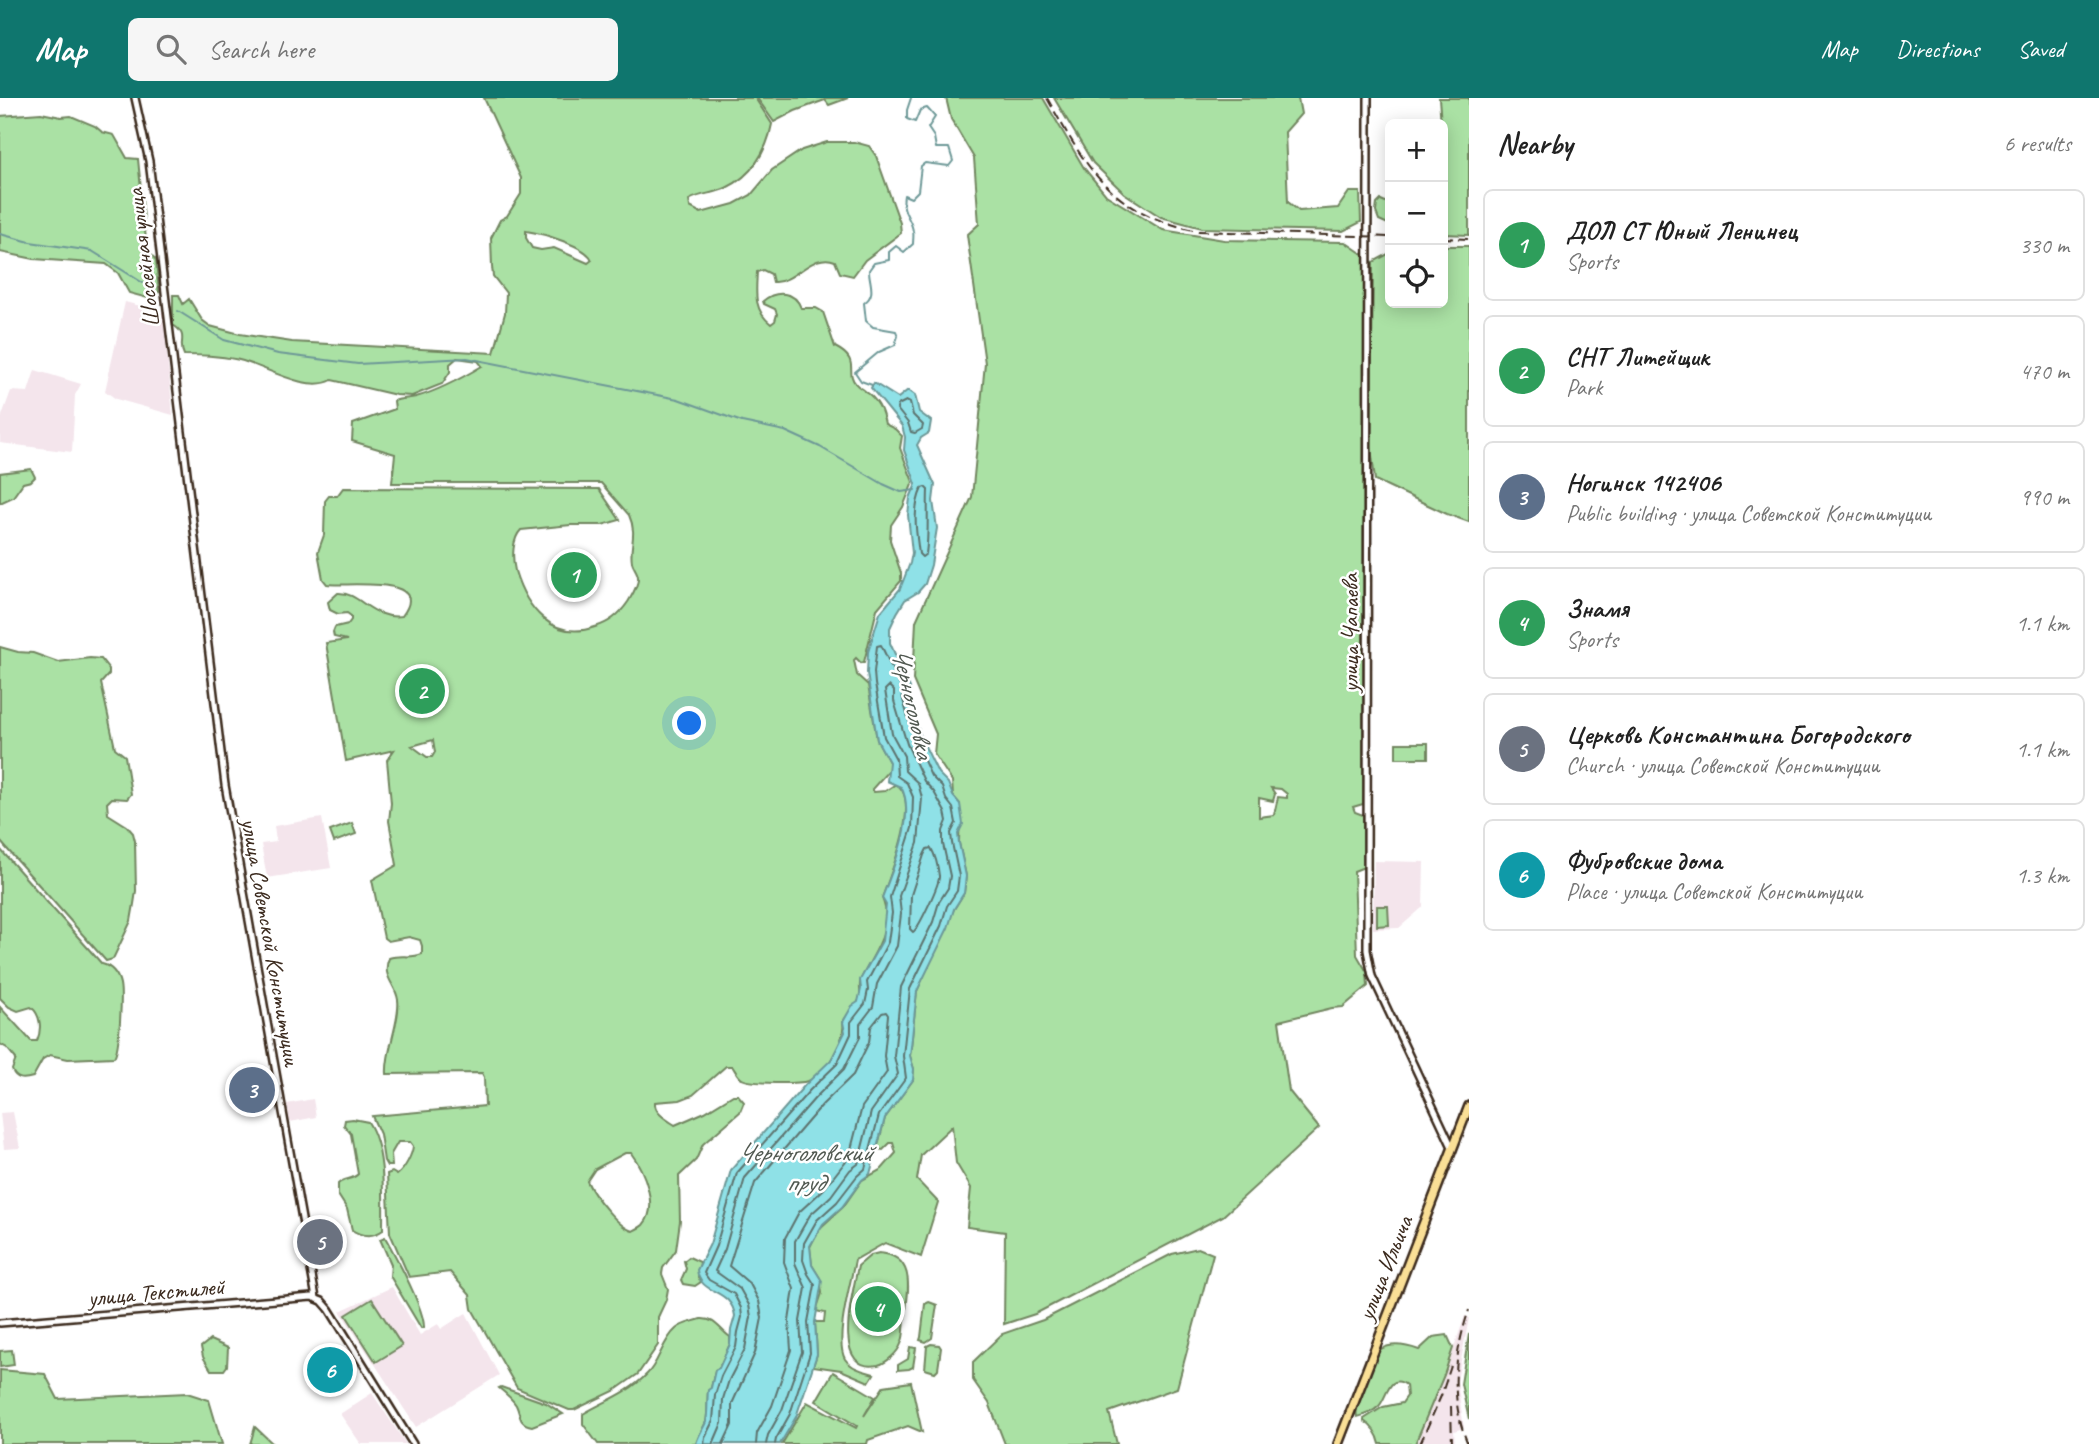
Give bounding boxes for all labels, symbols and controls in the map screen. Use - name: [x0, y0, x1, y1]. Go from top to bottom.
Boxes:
- search box: [128, 18, 618, 81]
- text: Map: [35, 28, 86, 70]
- icon: search: [152, 30, 190, 68]
- text: Search here: [208, 33, 314, 66]
- text: Map: [1821, 34, 1858, 64]
- text: Directions: [1896, 34, 1979, 64]
- text: Saved: [2017, 34, 2064, 64]
- map controls: [1385, 119, 1448, 308]
- button: +: [1385, 119, 1448, 182]
- text: Nearby: [1497, 125, 1573, 163]
- text: 6 results: [2004, 129, 2071, 158]
- button: −: [1385, 182, 1448, 245]
- street label: Шоссейная улица: [119, 185, 166, 329]
- text: ДОЛ СТ Юный Ленинец: [1566, 214, 1797, 247]
- text: 1: [1517, 231, 1527, 260]
- text: 330 m: [2020, 231, 2069, 260]
- button: locate: [1385, 245, 1448, 308]
- text: Sports: [1566, 247, 1618, 276]
- text: СНТ Литейщик: [1566, 340, 1709, 373]
- text: 2: [1517, 357, 1527, 386]
- text: 470 m: [2020, 357, 2069, 386]
- text: Park: [1566, 373, 1602, 402]
- text: Ногинск 142406: [1566, 466, 1720, 499]
- text: 3: [1517, 483, 1527, 512]
- text: 990 m: [2020, 483, 2069, 512]
- text: Public building · улица Советской Конституции: [1566, 499, 1931, 528]
- pin: 1: [551, 549, 597, 601]
- street label: улица Чапаева: [1335, 572, 1365, 695]
- text: Знамя: [1566, 592, 1629, 625]
- text: 4: [1517, 609, 1527, 638]
- text: 1.1 km: [2016, 609, 2069, 638]
- text: Sports: [1566, 625, 1618, 654]
- water label: Черноголовка: [884, 644, 942, 764]
- pin: 2: [399, 665, 445, 717]
- your location: [672, 706, 706, 740]
- text: Церковь Константина Богородского: [1566, 718, 1910, 751]
- text: 5: [1517, 735, 1527, 764]
- text: 1.1 km: [2016, 735, 2069, 764]
- text: Church · улица Советской Конституции: [1566, 751, 1880, 780]
- street label: улица Советской Конституции: [234, 814, 308, 1070]
- text: Фубровские дома: [1566, 844, 1722, 877]
- text: 6: [1517, 861, 1527, 890]
- text: 1.3 km: [2016, 861, 2069, 890]
- text: Place · улица Советской Конституции: [1566, 877, 1862, 906]
- pin: 3: [229, 1064, 275, 1116]
- water label: Черноголовский пруд: [738, 1136, 877, 1199]
- street label: улица Ильича: [1350, 1210, 1420, 1326]
- pin: 5: [297, 1216, 343, 1268]
- street label: улица Текстилей: [84, 1271, 227, 1313]
- pin: 4: [855, 1283, 901, 1335]
- pin: 6: [307, 1344, 353, 1396]

